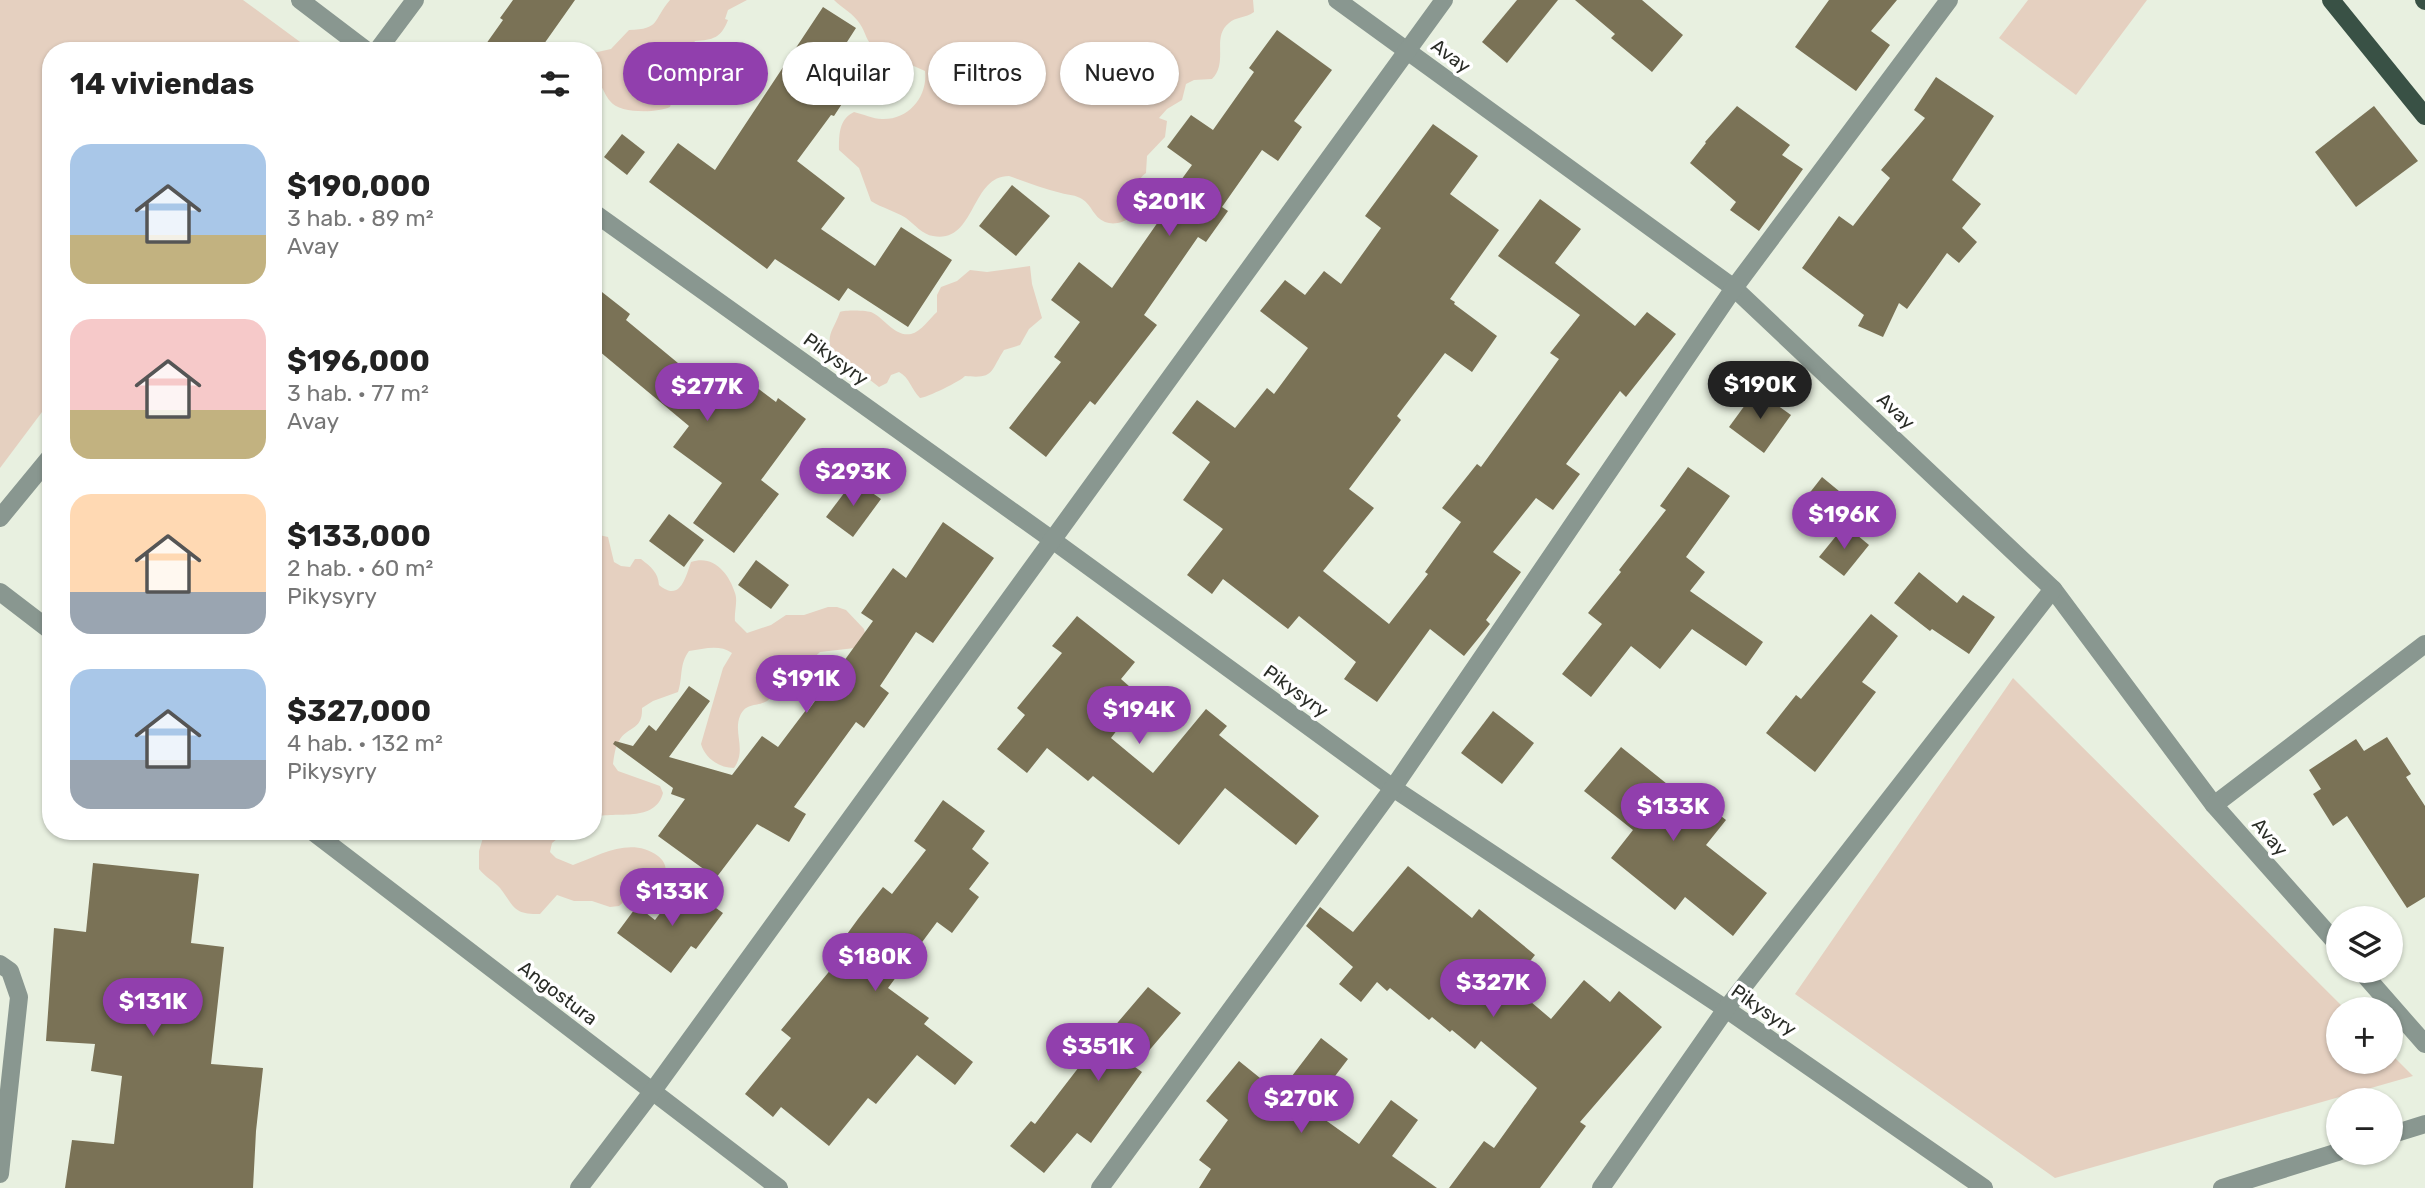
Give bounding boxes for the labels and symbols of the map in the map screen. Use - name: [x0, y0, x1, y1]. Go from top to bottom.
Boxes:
- street label: Avay: [1427, 34, 1475, 78]
- pin: $201K: [1120, 178, 1218, 238]
- street label: Pikysyry: [799, 328, 873, 390]
- pin: $190K: [1711, 362, 1809, 421]
- pin: $277K: [658, 364, 756, 423]
- street label: Avay: [1872, 388, 1920, 434]
- pin: $293K: [804, 448, 902, 508]
- pin: $196K: [1795, 491, 1893, 551]
- pin: $191K: [757, 656, 855, 715]
- street label: Pikysyry: [1259, 660, 1333, 722]
- pin: $194K: [1090, 686, 1188, 746]
- pin: $133K: [1624, 784, 1722, 843]
- street label: Avay: [2247, 813, 2293, 861]
- pin: $133K: [623, 869, 721, 928]
- pin: $180K: [826, 934, 924, 993]
- street label: Angostura: [514, 956, 602, 1030]
- pin: $327K: [1444, 960, 1542, 1019]
- pin: $131K: [104, 978, 202, 1038]
- street label: Pikysyry: [1727, 979, 1801, 1041]
- pin: $351K: [1049, 1024, 1147, 1083]
- pin: $270K: [1252, 1076, 1350, 1135]

